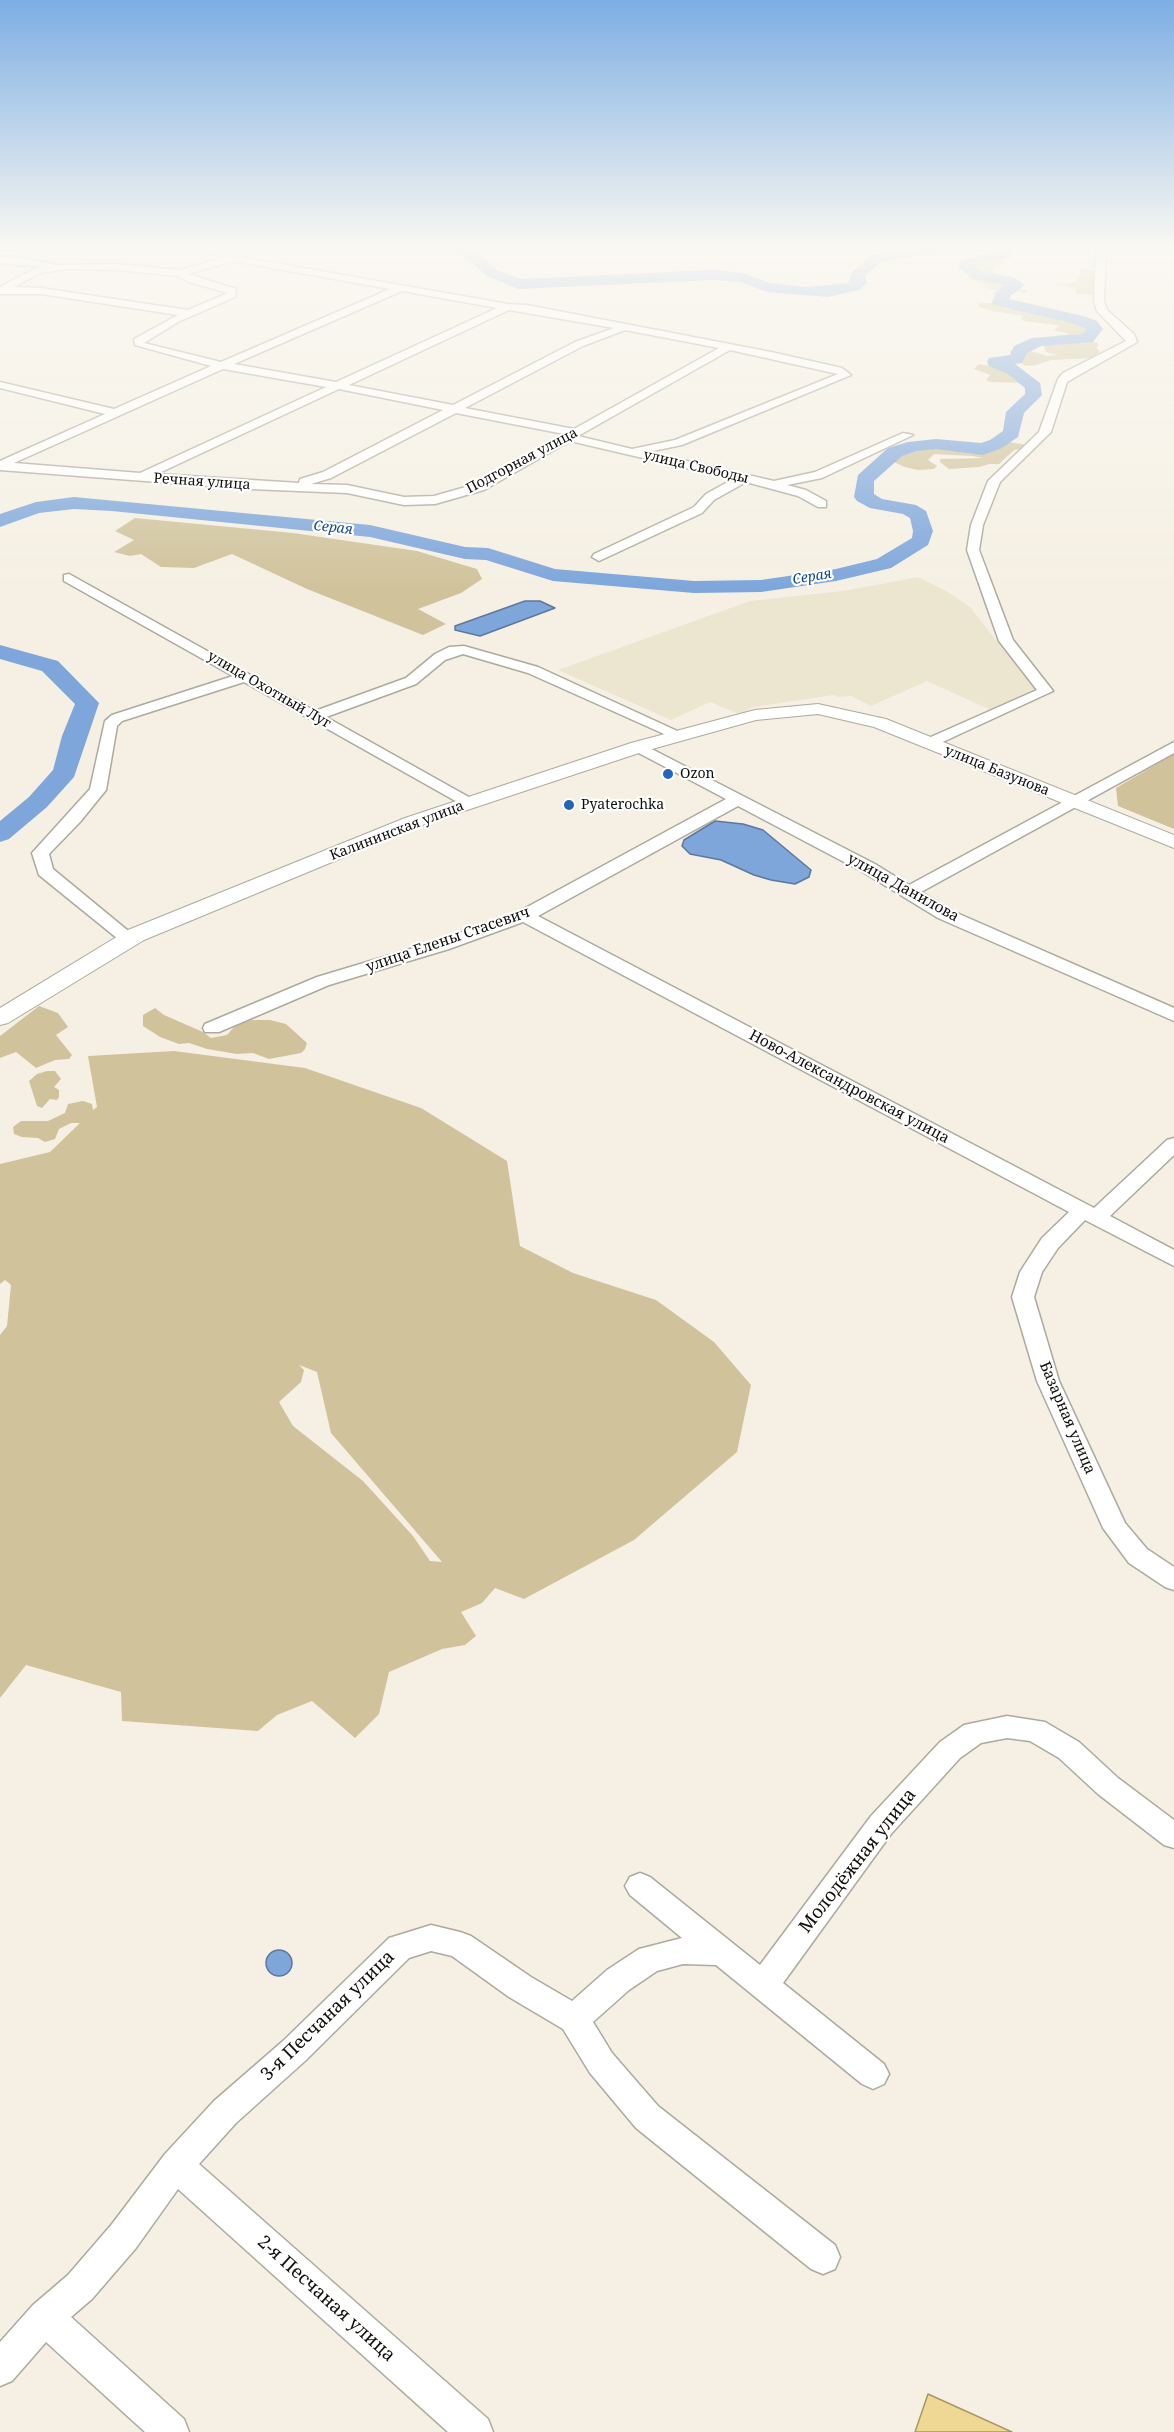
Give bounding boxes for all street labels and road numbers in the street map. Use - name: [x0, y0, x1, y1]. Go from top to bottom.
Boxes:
- street label: Подгорная улица: [463, 425, 581, 497]
- street label: улица Свободы: [642, 447, 750, 487]
- street label: Речная улица: [153, 470, 251, 494]
- street label: улица Охотный Луг: [204, 648, 334, 732]
- street label: улица Базунова: [942, 742, 1052, 800]
- street label: Калининская улица: [328, 798, 466, 864]
- street label: улица Данилова: [844, 850, 962, 926]
- street label: улица Елены Стасевич: [364, 903, 532, 977]
- street label: Ново-Александровская улица: [746, 1026, 952, 1148]
- street label: Базарная улица: [1035, 1359, 1099, 1477]
- street label: Молодёжная улица: [795, 1785, 921, 1937]
- street label: 3-я Песчаная улица: [257, 1947, 399, 2085]
- street label: 2-я Песчаная улица: [253, 2232, 399, 2366]

